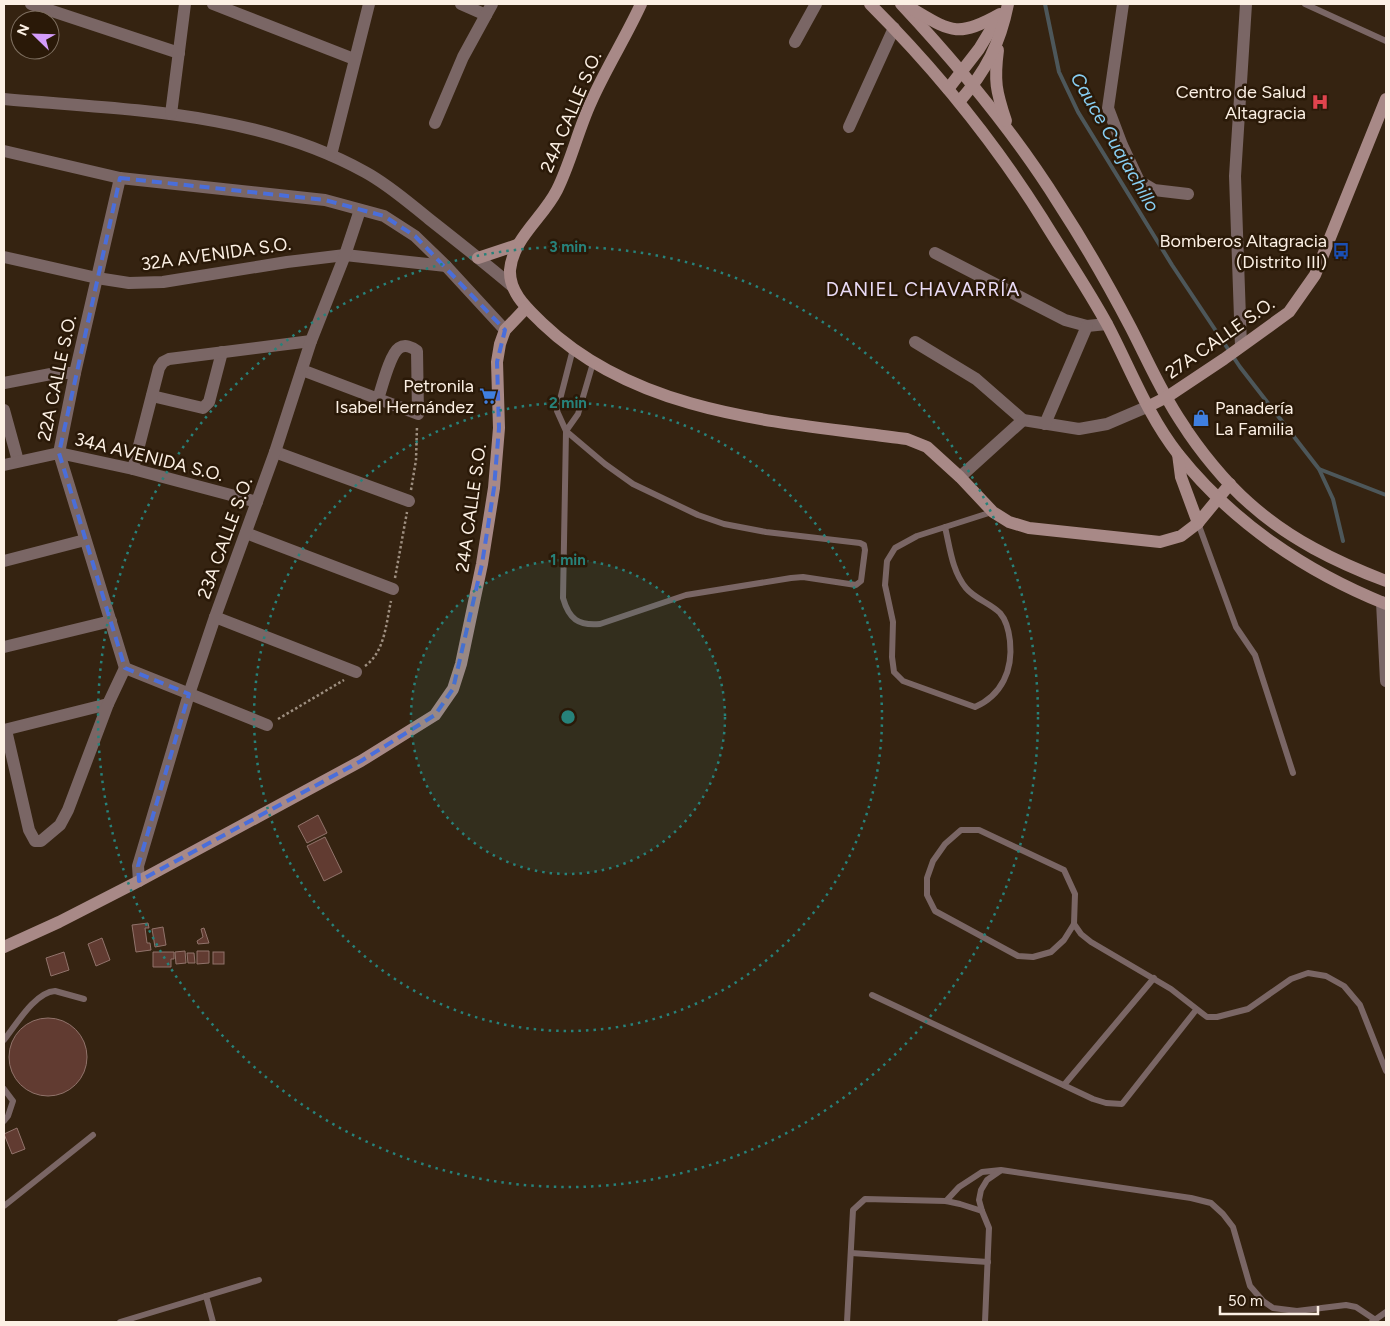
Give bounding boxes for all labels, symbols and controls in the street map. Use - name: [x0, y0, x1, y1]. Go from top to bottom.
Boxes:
- north arrow: [10, 10, 60, 60]
- text: N: [14, 22, 33, 38]
- street label: 24A CALLE S.O.: [536, 48, 606, 176]
- water label: Cauce Cuajachillo: [1066, 68, 1164, 216]
- place label: Centro de Salud Altagracia: [1176, 81, 1306, 124]
- hospital icon: Centro de Salud Altagracia: [1310, 92, 1330, 112]
- place label: Bomberos Altagracia (Distrito III): [1160, 230, 1327, 273]
- street label: 32A AVENIDA S.O.: [140, 233, 292, 275]
- text: 3 min: [549, 238, 587, 256]
- bus stop icon: Bomberos Altagracia (Distrito III): [1331, 241, 1351, 261]
- district label: DANIEL CHAVARRÍA: [826, 278, 1020, 301]
- street label: 27A CALLE S.O.: [1161, 292, 1279, 384]
- street label: 22A CALLE S.O.: [33, 313, 81, 443]
- place label: Petronila Isabel Hernández: [335, 375, 474, 418]
- supermarket icon: Petronila Isabel Hernández: [478, 386, 498, 406]
- text: 2 min: [549, 394, 587, 412]
- place label: Panadería La Familia: [1215, 397, 1294, 440]
- shop icon: Panadería La Familia: [1191, 408, 1211, 428]
- street label: 34A AVENIDA S.O.: [72, 428, 226, 486]
- street label: 24A CALLE S.O.: [451, 442, 491, 574]
- street label: 23A CALLE S.O.: [193, 474, 257, 602]
- text: 1 min: [550, 551, 586, 569]
- centre of rings: [559, 708, 577, 726]
- scale bar: [1220, 1284, 1318, 1316]
- text: 50 m: [1228, 1292, 1263, 1310]

